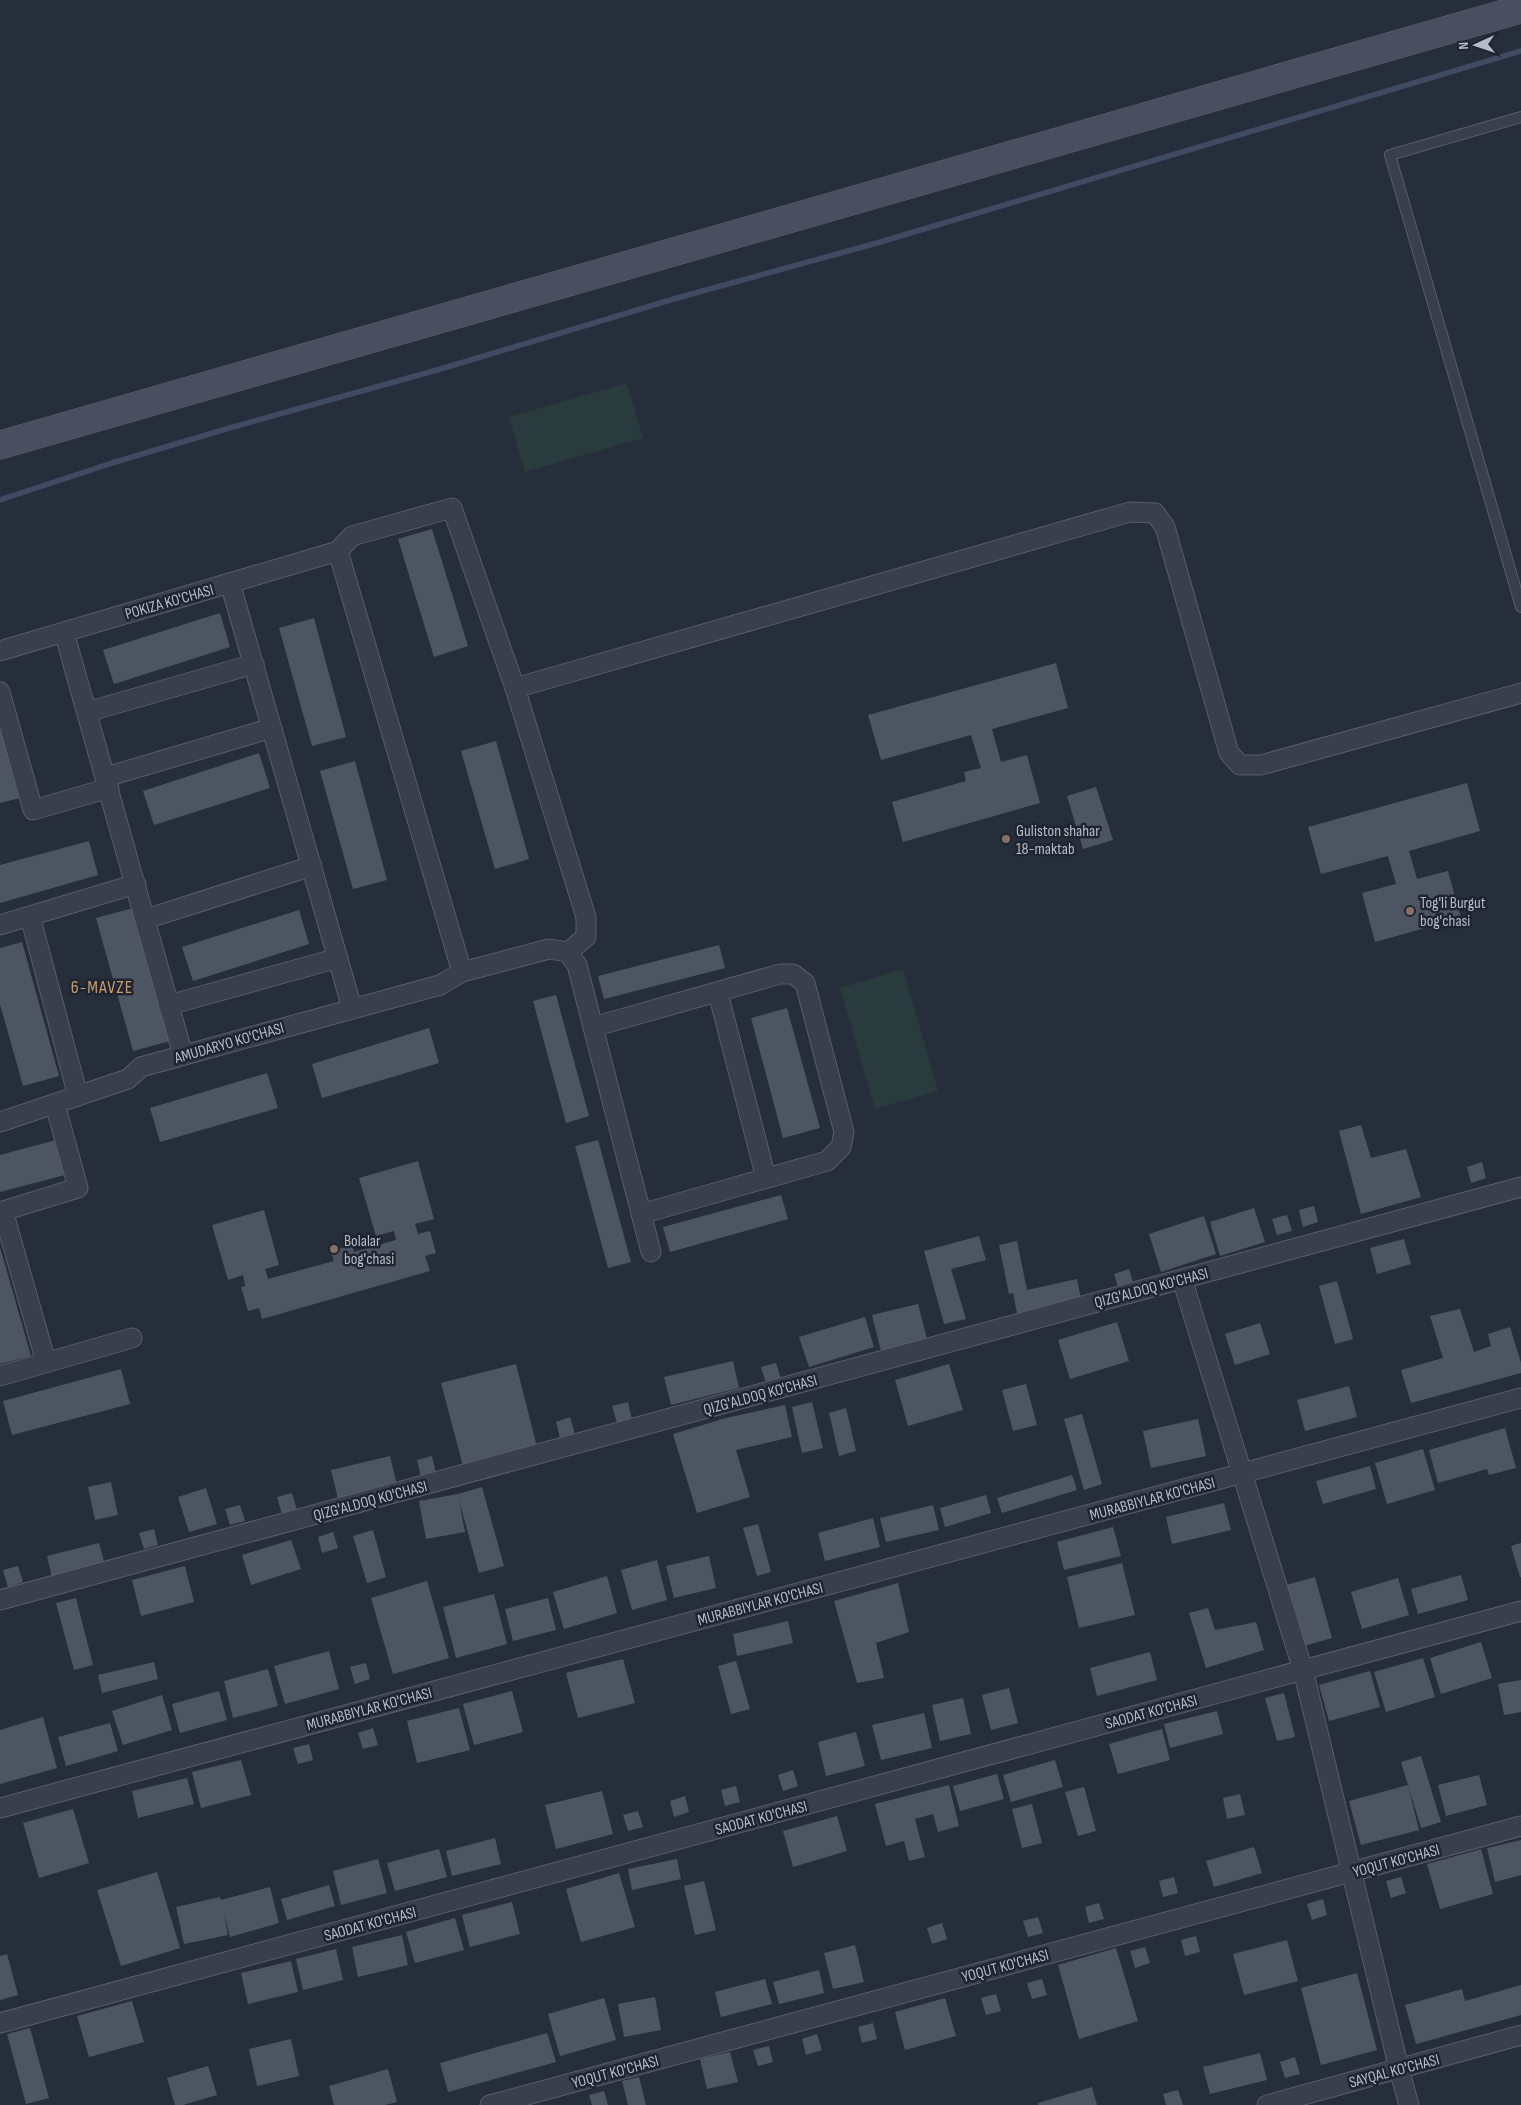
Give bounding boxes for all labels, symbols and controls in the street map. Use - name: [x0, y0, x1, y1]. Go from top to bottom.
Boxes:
- north arrow: [1451, 20, 1501, 70]
- text: N: [1455, 41, 1472, 50]
- street label: POKIZA KO'CHASI: [123, 581, 216, 624]
- place label: Guliston shahar 18-maktab: [1016, 822, 1100, 859]
- marker: Guliston shahar 18-maktab: [1000, 833, 1012, 845]
- place label: Tog'li Burgut bog'chasi: [1420, 894, 1486, 931]
- marker: Tog'li Burgut bog'chasi: [1404, 905, 1416, 917]
- district label: 6-MAVZE: [71, 977, 133, 998]
- street label: AMUDARYO KO'CHASI: [172, 1019, 286, 1068]
- place label: Bolalar bog'chasi: [344, 1232, 394, 1269]
- marker: Bolalar bog'chasi: [328, 1243, 340, 1255]
- street label: QIZG'ALDOQ KO'CHASI: [1092, 1264, 1210, 1313]
- street label: QIZG'ALDOQ KO'CHASI: [701, 1371, 819, 1420]
- street label: MURABBIYLAR KO'CHASI: [1088, 1474, 1217, 1525]
- street label: QIZG'ALDOQ KO'CHASI: [311, 1477, 429, 1526]
- street label: MURABBIYLAR KO'CHASI: [696, 1579, 825, 1630]
- street label: MURABBIYLAR KO'CHASI: [305, 1684, 434, 1735]
- street label: SAODAT KO'CHASI: [1103, 1691, 1200, 1734]
- street label: SAODAT KO'CHASI: [713, 1797, 810, 1840]
- street label: YOQUT KO'CHASI: [1351, 1841, 1442, 1882]
- street label: SAODAT KO'CHASI: [322, 1903, 419, 1946]
- street label: YOQUT KO'CHASI: [960, 1946, 1051, 1987]
- street label: SAYQAL KO'CHASI: [1347, 2050, 1442, 2093]
- street label: YOQUT KO'CHASI: [570, 2052, 661, 2093]

